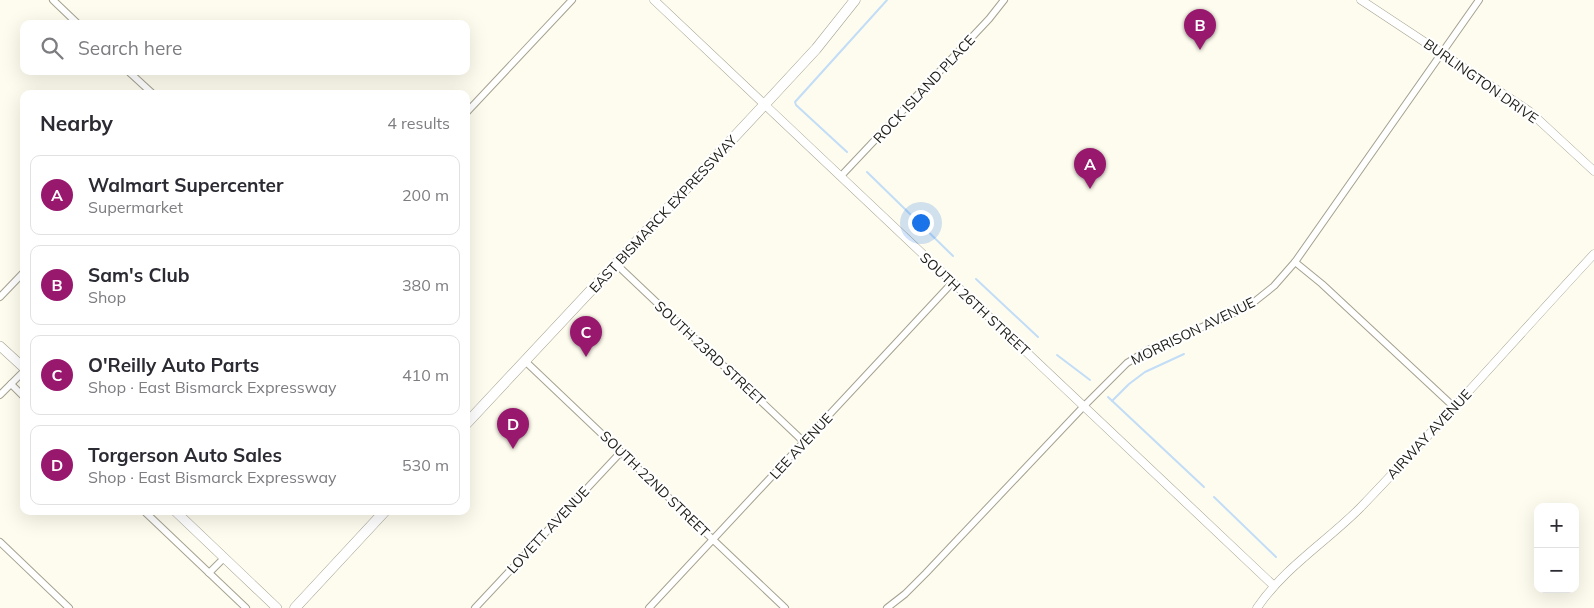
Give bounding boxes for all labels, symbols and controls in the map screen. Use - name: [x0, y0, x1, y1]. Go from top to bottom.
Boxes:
- pin: B: [1184, 9, 1216, 50]
- search box: [20, 20, 470, 75]
- street label: ROCK ISLAND PLACE: [869, 31, 979, 147]
- icon: search: [38, 34, 66, 62]
- street label: BURLINGTON DRIVE: [1420, 35, 1542, 127]
- text: Search here: [78, 36, 182, 60]
- text: Nearby: [40, 110, 113, 136]
- text: 4 results: [387, 113, 450, 133]
- street label: EAST BISMARCK EXPRESSWAY: [585, 131, 741, 297]
- pin: A: [1074, 148, 1106, 189]
- text: Walmart Supercenter: [88, 173, 284, 197]
- text: A: [51, 185, 63, 205]
- text: 200 m: [402, 185, 449, 205]
- text: Supermarket: [88, 197, 183, 217]
- your location: [908, 210, 934, 236]
- street label: SOUTH 26TH STREET: [916, 248, 1034, 360]
- text: Sam's Club: [88, 263, 190, 287]
- text: B: [51, 275, 63, 295]
- text: 380 m: [402, 275, 449, 295]
- text: Shop: [88, 287, 126, 307]
- street label: MORRISON AVENUE: [1128, 293, 1258, 369]
- street label: SOUTH 23RD STREET: [651, 297, 769, 409]
- pin: C: [570, 316, 602, 357]
- text: O'Reilly Auto Parts: [88, 353, 259, 377]
- text: C: [52, 365, 62, 385]
- text: 410 m: [402, 365, 449, 385]
- text: Shop · East Bismarck Expressway: [88, 377, 336, 397]
- street label: AIRWAY AVENUE: [1383, 385, 1475, 483]
- pin: D: [497, 408, 529, 449]
- street label: LEE AVENUE: [766, 409, 836, 483]
- street label: SOUTH 22ND STREET: [596, 427, 714, 541]
- text: Torgerson Auto Sales: [88, 443, 282, 467]
- text: D: [51, 455, 63, 475]
- text: 530 m: [402, 455, 449, 475]
- text: Shop · East Bismarck Expressway: [88, 467, 336, 487]
- street label: LOVETT AVENUE: [503, 483, 593, 577]
- map controls: [1534, 503, 1579, 593]
- button: +: [1534, 503, 1579, 548]
- button: −: [1534, 548, 1579, 593]

